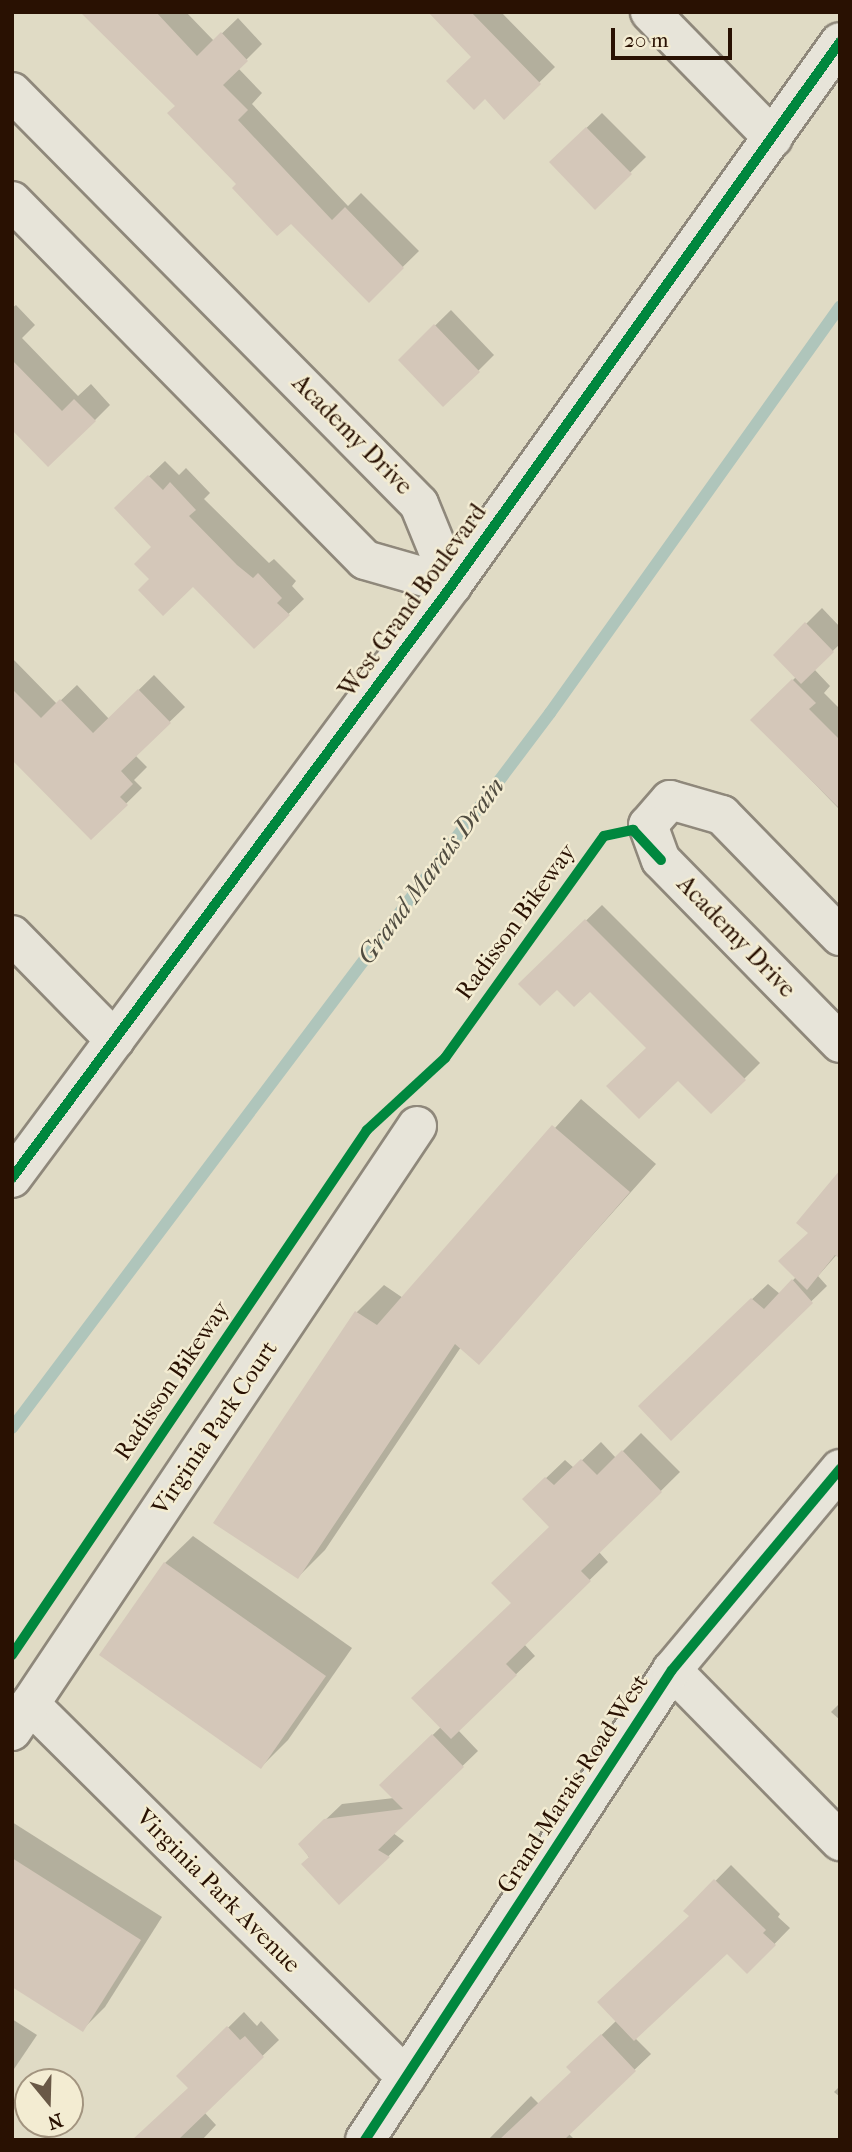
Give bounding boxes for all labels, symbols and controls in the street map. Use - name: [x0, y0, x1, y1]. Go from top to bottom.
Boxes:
- scale bar: [614, 14, 735, 58]
- text: 20 m: [624, 28, 668, 52]
- street label: Academy Drive: [286, 369, 418, 501]
- street label: West Grand Boulevard: [333, 499, 493, 703]
- water label: Grand Marais Drain: [351, 771, 511, 971]
- street label: Radisson Bikeway: [450, 839, 582, 1005]
- street label: Academy Drive: [671, 870, 801, 1004]
- street label: Radisson Bikeway: [108, 1296, 236, 1466]
- street label: Virginia Park Court: [146, 1336, 284, 1520]
- street label: Grand Marais Road West: [491, 1669, 655, 1899]
- street label: Virginia Park Avenue: [130, 1803, 306, 1979]
- north arrow: [14, 2068, 84, 2138]
- text: N: [45, 2108, 66, 2134]

